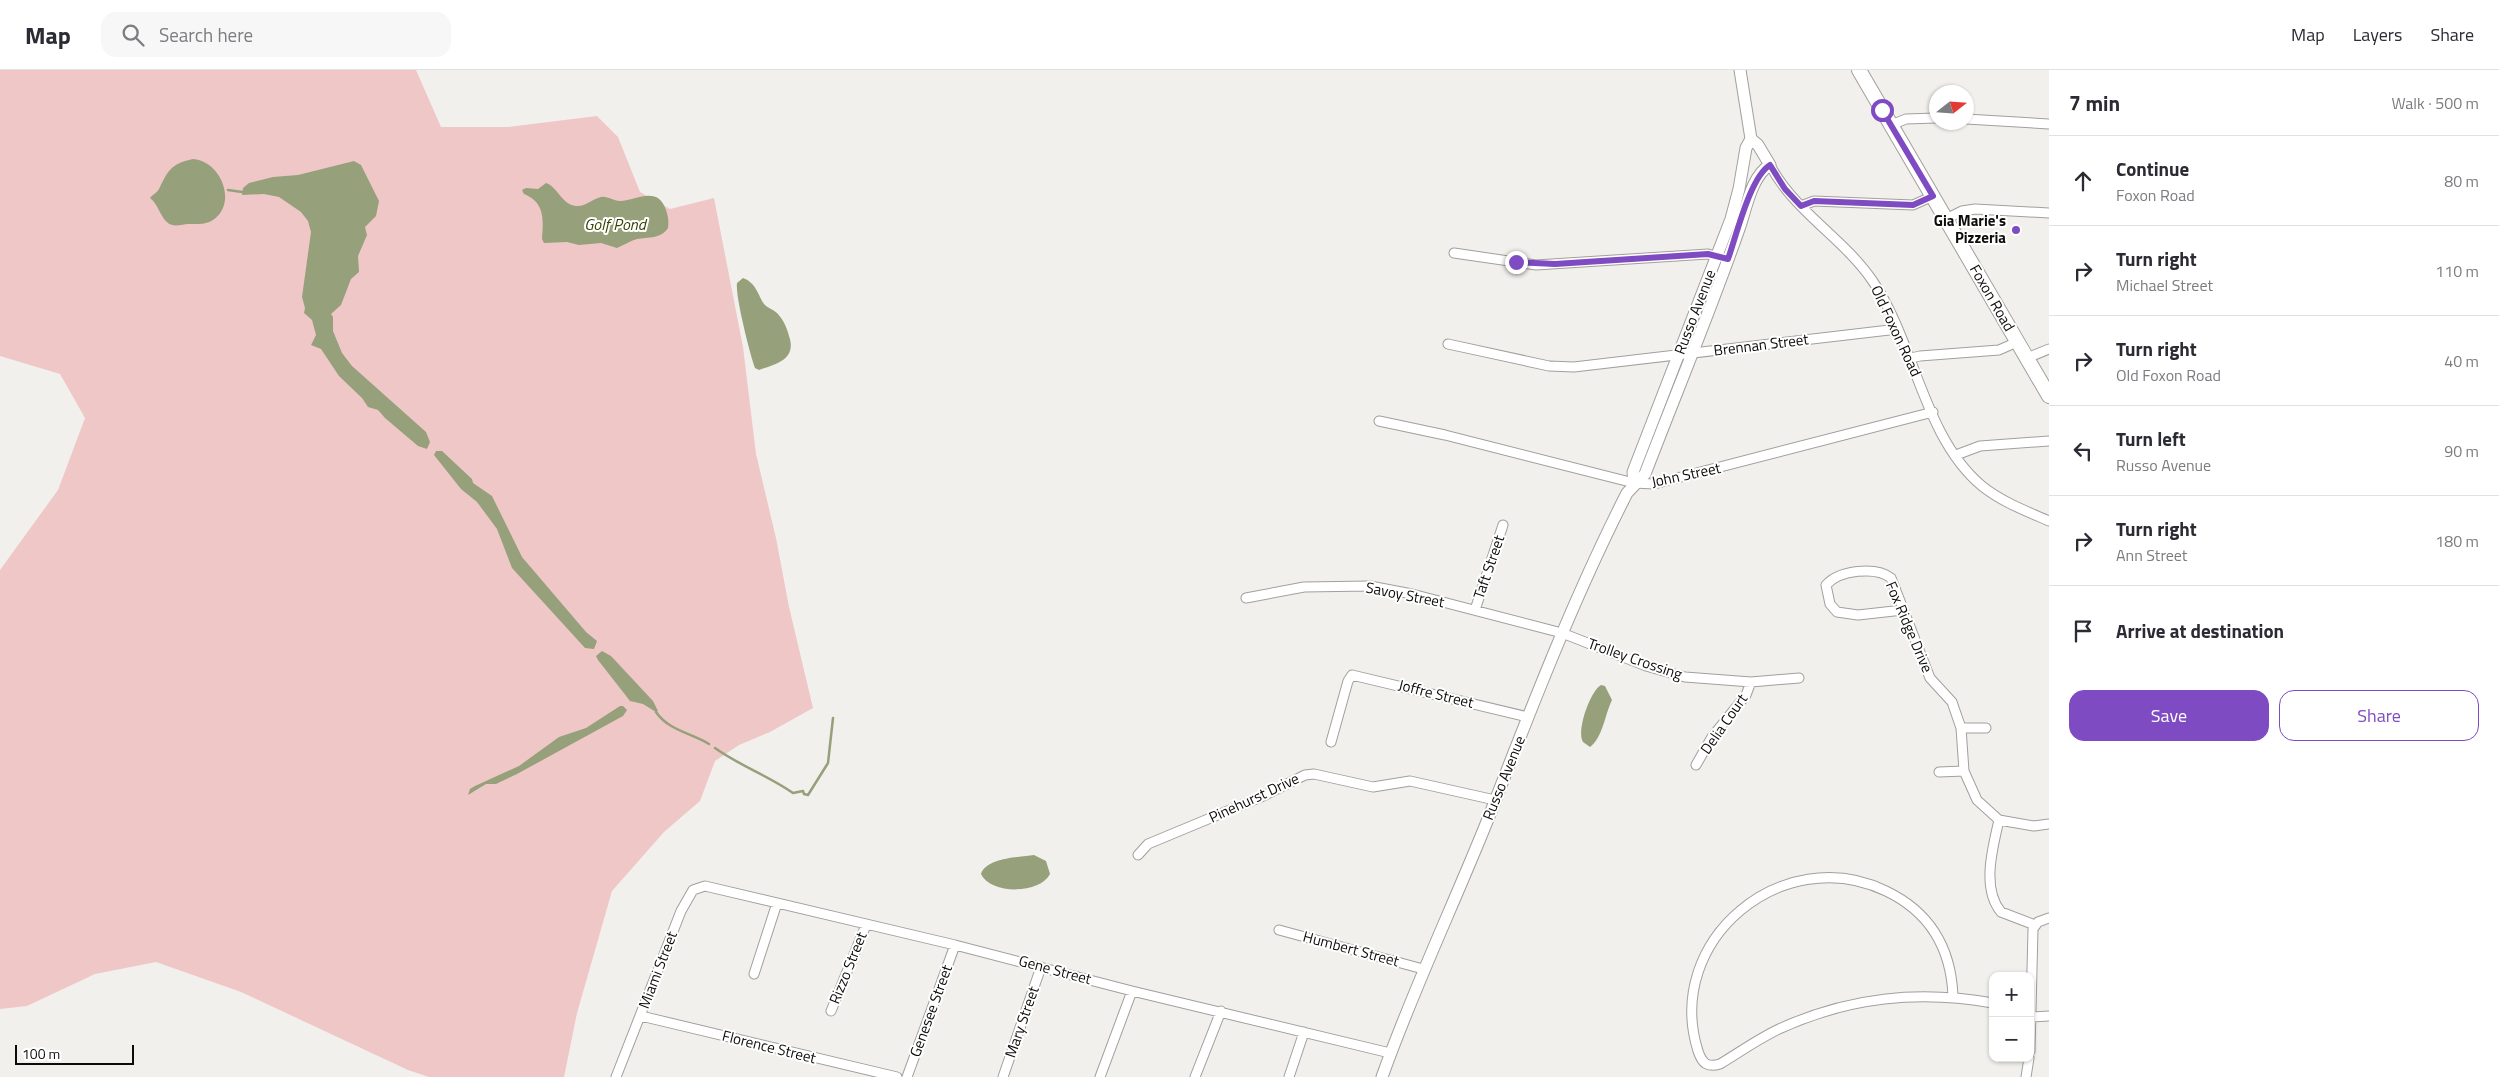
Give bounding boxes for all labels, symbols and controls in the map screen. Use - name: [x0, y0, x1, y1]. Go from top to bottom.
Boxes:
- search box: [101, 12, 451, 57]
- text: Map: [25, 17, 71, 53]
- text: Search here: [159, 20, 253, 49]
- icon: search: [119, 21, 147, 49]
- text: Map: [2291, 21, 2325, 48]
- text: Layers: [2353, 21, 2402, 48]
- text: Share: [2430, 21, 2474, 48]
- north arrow: [1929, 85, 1974, 130]
- text: 7 min: [2069, 87, 2120, 119]
- text: Walk · 500 m: [2391, 91, 2479, 115]
- route start: [1871, 99, 1894, 122]
- text: Continue: [2116, 154, 2189, 183]
- icon: ahead: [2069, 167, 2097, 195]
- text: 80 m: [2444, 169, 2479, 193]
- text: Foxon Road: [2116, 183, 2195, 207]
- place label: Gia Marie's Pizzeria: [1934, 209, 2006, 249]
- water label: Golf Pond: [584, 212, 648, 236]
- marker: Gia Marie's Pizzeria: [2010, 224, 2022, 236]
- text: Turn right: [2116, 244, 2197, 273]
- route end: [1505, 251, 1528, 274]
- icon: right: [2069, 257, 2097, 285]
- text: 110 m: [2435, 259, 2479, 283]
- street label: Foxon Road: [1964, 260, 2021, 335]
- street label: Russo Avenue: [1668, 266, 1721, 358]
- text: Michael Street: [2116, 273, 2213, 297]
- street label: Old Foxon Road: [1865, 281, 1928, 380]
- street label: Brennan Street: [1712, 327, 1810, 362]
- text: Turn right: [2116, 334, 2197, 363]
- icon: right: [2069, 347, 2097, 375]
- text: 40 m: [2444, 349, 2479, 373]
- text: Old Foxon Road: [2116, 363, 2221, 387]
- text: Turn left: [2116, 424, 2186, 453]
- icon: left: [2069, 437, 2097, 465]
- text: 90 m: [2444, 439, 2479, 463]
- text: Russo Avenue: [2116, 453, 2211, 477]
- street label: John Street: [1649, 456, 1723, 493]
- text: Turn right: [2116, 514, 2197, 543]
- icon: right: [2069, 527, 2097, 555]
- text: 180 m: [2435, 529, 2479, 553]
- street label: Taft Street: [1467, 531, 1510, 602]
- text: Ann Street: [2116, 543, 2188, 567]
- street label: Savoy Street: [1364, 576, 1447, 614]
- street label: Fox Ridge Drive: [1880, 578, 1939, 676]
- text: Arrive at destination: [2116, 616, 2284, 645]
- icon: arrive: [2069, 617, 2097, 645]
- street label: Trolley Crossing: [1585, 632, 1686, 686]
- street label: Joffre Street: [1396, 673, 1477, 714]
- street label: Delia Court: [1694, 688, 1753, 759]
- button: Save: [2069, 690, 2269, 741]
- button: Share: [2279, 690, 2479, 741]
- street label: Russo Avenue: [1476, 732, 1531, 824]
- street label: Pinehurst Drive: [1205, 767, 1303, 829]
- street label: Humbert Street: [1301, 925, 1402, 973]
- street label: Miami Street: [632, 927, 683, 1012]
- street label: Rizzo Street: [823, 928, 873, 1007]
- street label: Gene Street: [1016, 949, 1095, 990]
- street label: Genesee Street: [903, 961, 958, 1060]
- map controls: [1989, 972, 2034, 1062]
- button: +: [1989, 972, 2034, 1017]
- street label: Mary Street: [999, 982, 1045, 1061]
- button: −: [1989, 1017, 2034, 1062]
- street label: Florence Street: [720, 1024, 819, 1069]
- scale bar: [15, 1042, 134, 1065]
- text: 100 m: [22, 1043, 60, 1064]

